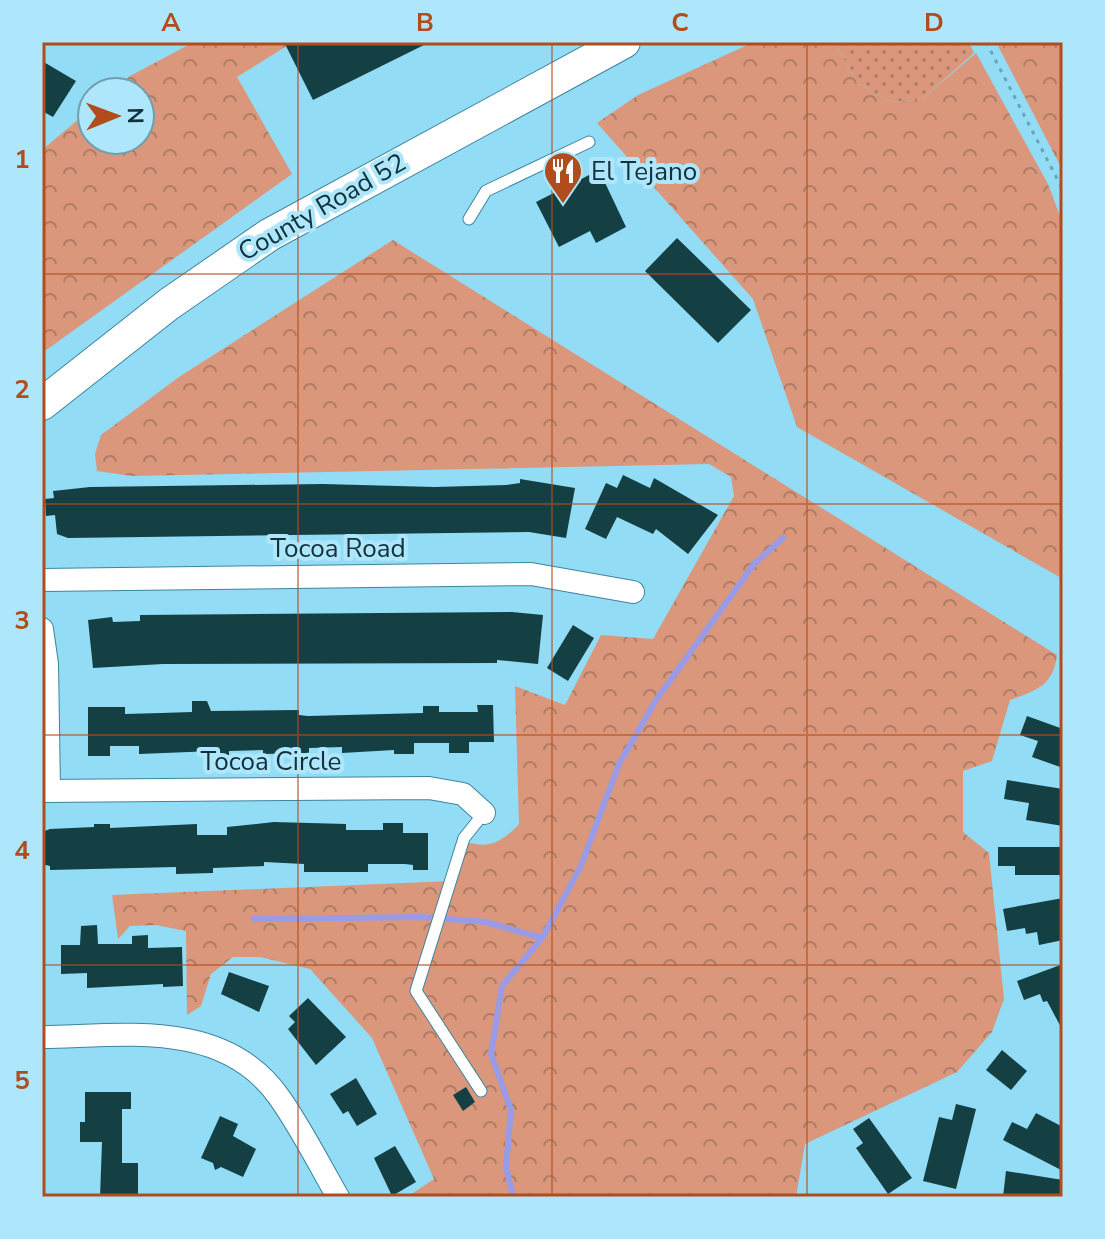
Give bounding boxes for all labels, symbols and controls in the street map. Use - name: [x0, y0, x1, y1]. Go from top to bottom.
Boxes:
- text: A: [161, 5, 181, 40]
- text: B: [416, 5, 434, 40]
- text: C: [671, 5, 689, 40]
- text: D: [924, 5, 944, 40]
- north arrow: [76, 76, 156, 156]
- text: N: [120, 107, 150, 124]
- text: 1: [14, 142, 30, 177]
- street label: County Road 52: [232, 145, 412, 269]
- restaurant icon: El Tejano: [542, 150, 584, 205]
- place label: El Tejano: [591, 154, 697, 189]
- text: 2: [14, 372, 30, 407]
- street label: Tocoa Road: [270, 531, 406, 566]
- text: 3: [14, 603, 30, 638]
- street label: Tocoa Circle: [201, 744, 341, 779]
- text: 4: [14, 833, 30, 868]
- text: 5: [14, 1063, 30, 1098]

